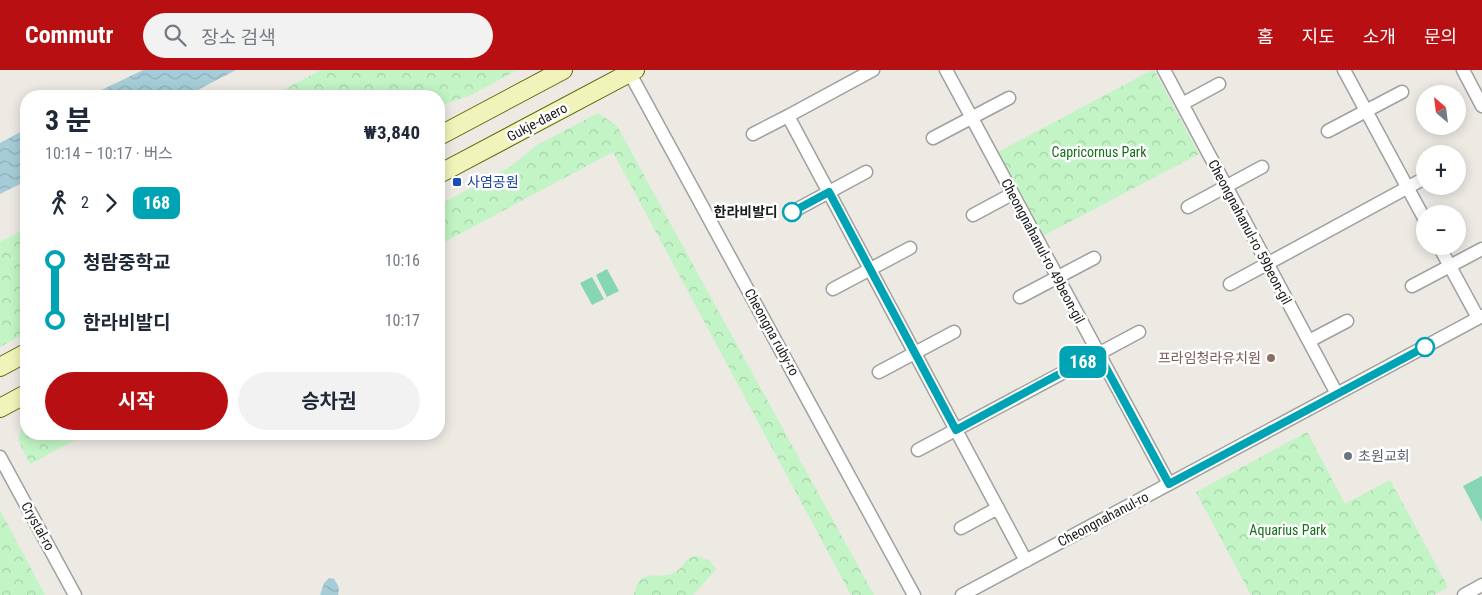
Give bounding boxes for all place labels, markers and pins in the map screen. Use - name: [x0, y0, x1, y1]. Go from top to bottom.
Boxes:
- place label: 사염공원: [467, 174, 519, 190]
- marker: 사염공원: [451, 176, 463, 188]
- marker: 한라비발디: [782, 202, 802, 222]
- place label: 한라비발디: [714, 204, 778, 220]
- unlabelled marker: [1415, 337, 1435, 357]
- place label: 프라임청라유치원: [1158, 350, 1261, 366]
- marker: 프라임청라유치원: [1265, 352, 1277, 364]
- place label: 초원교회: [1358, 448, 1410, 464]
- marker: 초원교회: [1342, 450, 1354, 462]

